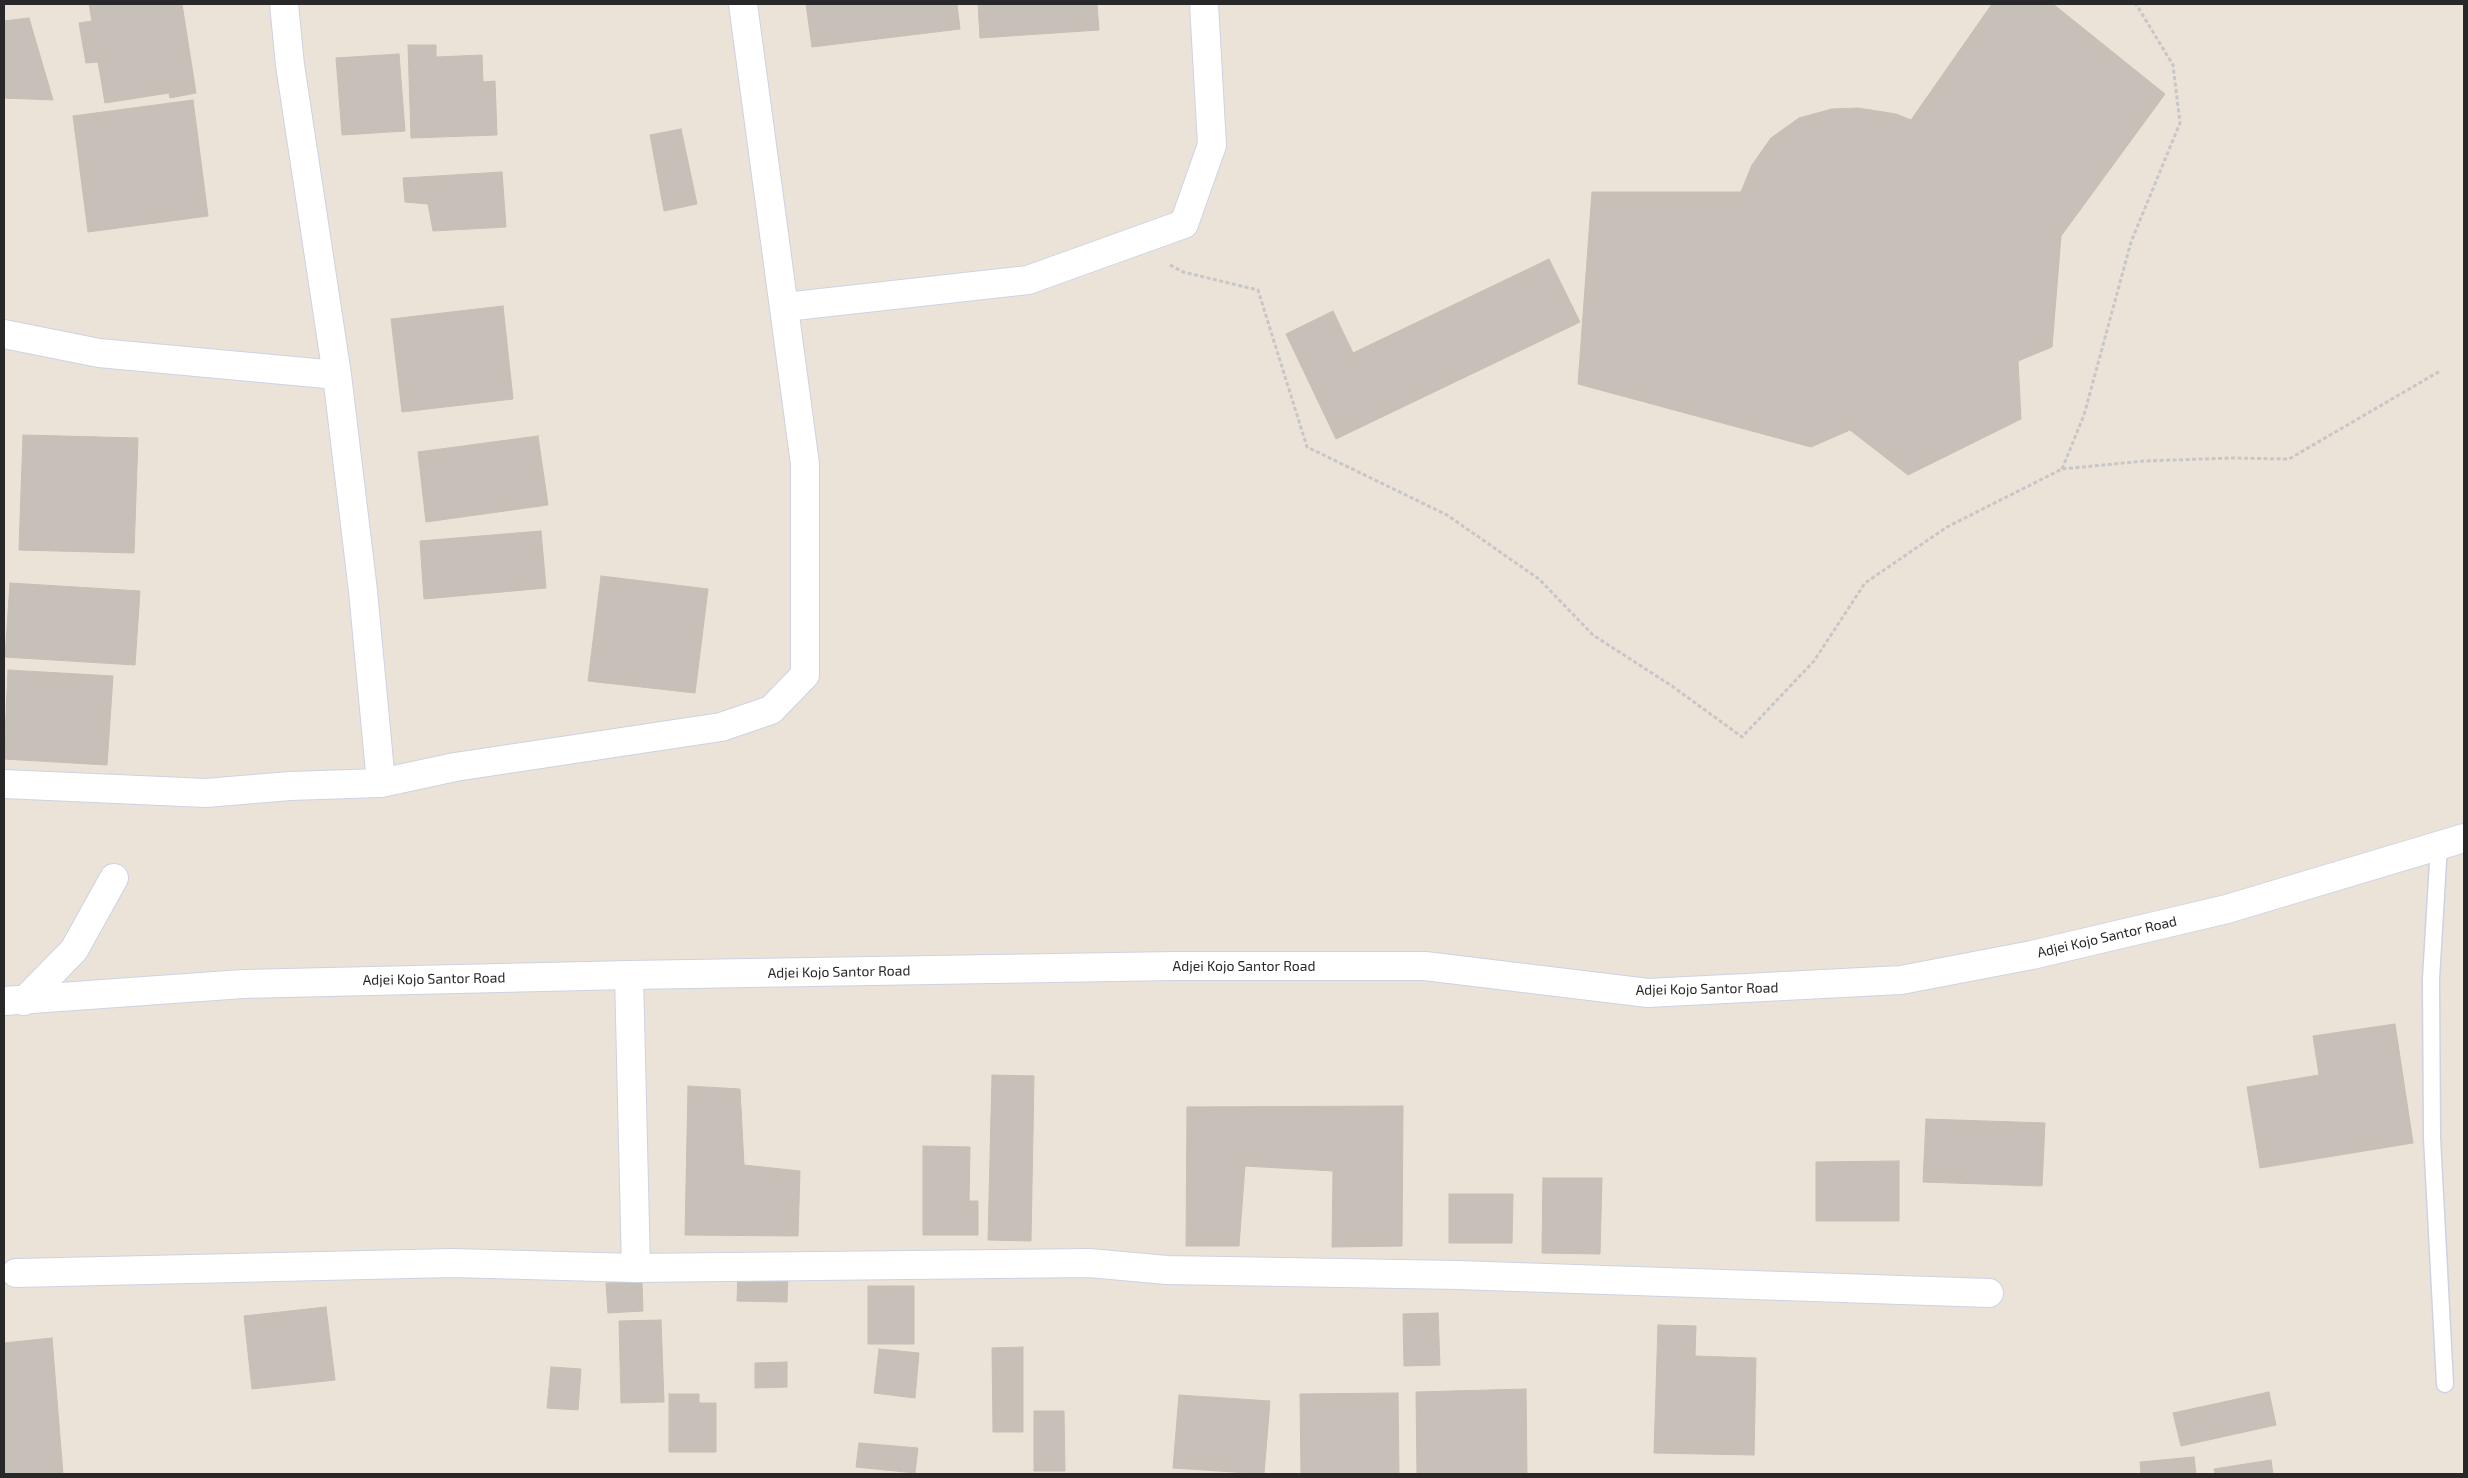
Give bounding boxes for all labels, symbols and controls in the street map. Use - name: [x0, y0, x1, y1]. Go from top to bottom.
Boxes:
- street label: Adjei Kojo Santor Road: [2035, 913, 2179, 961]
- street label: Adjei Kojo Santor Road: [1173, 958, 1315, 974]
- street label: Adjei Kojo Santor Road: [767, 962, 911, 982]
- street label: Adjei Kojo Santor Road: [362, 969, 506, 989]
- street label: Adjei Kojo Santor Road: [1635, 979, 1779, 999]

